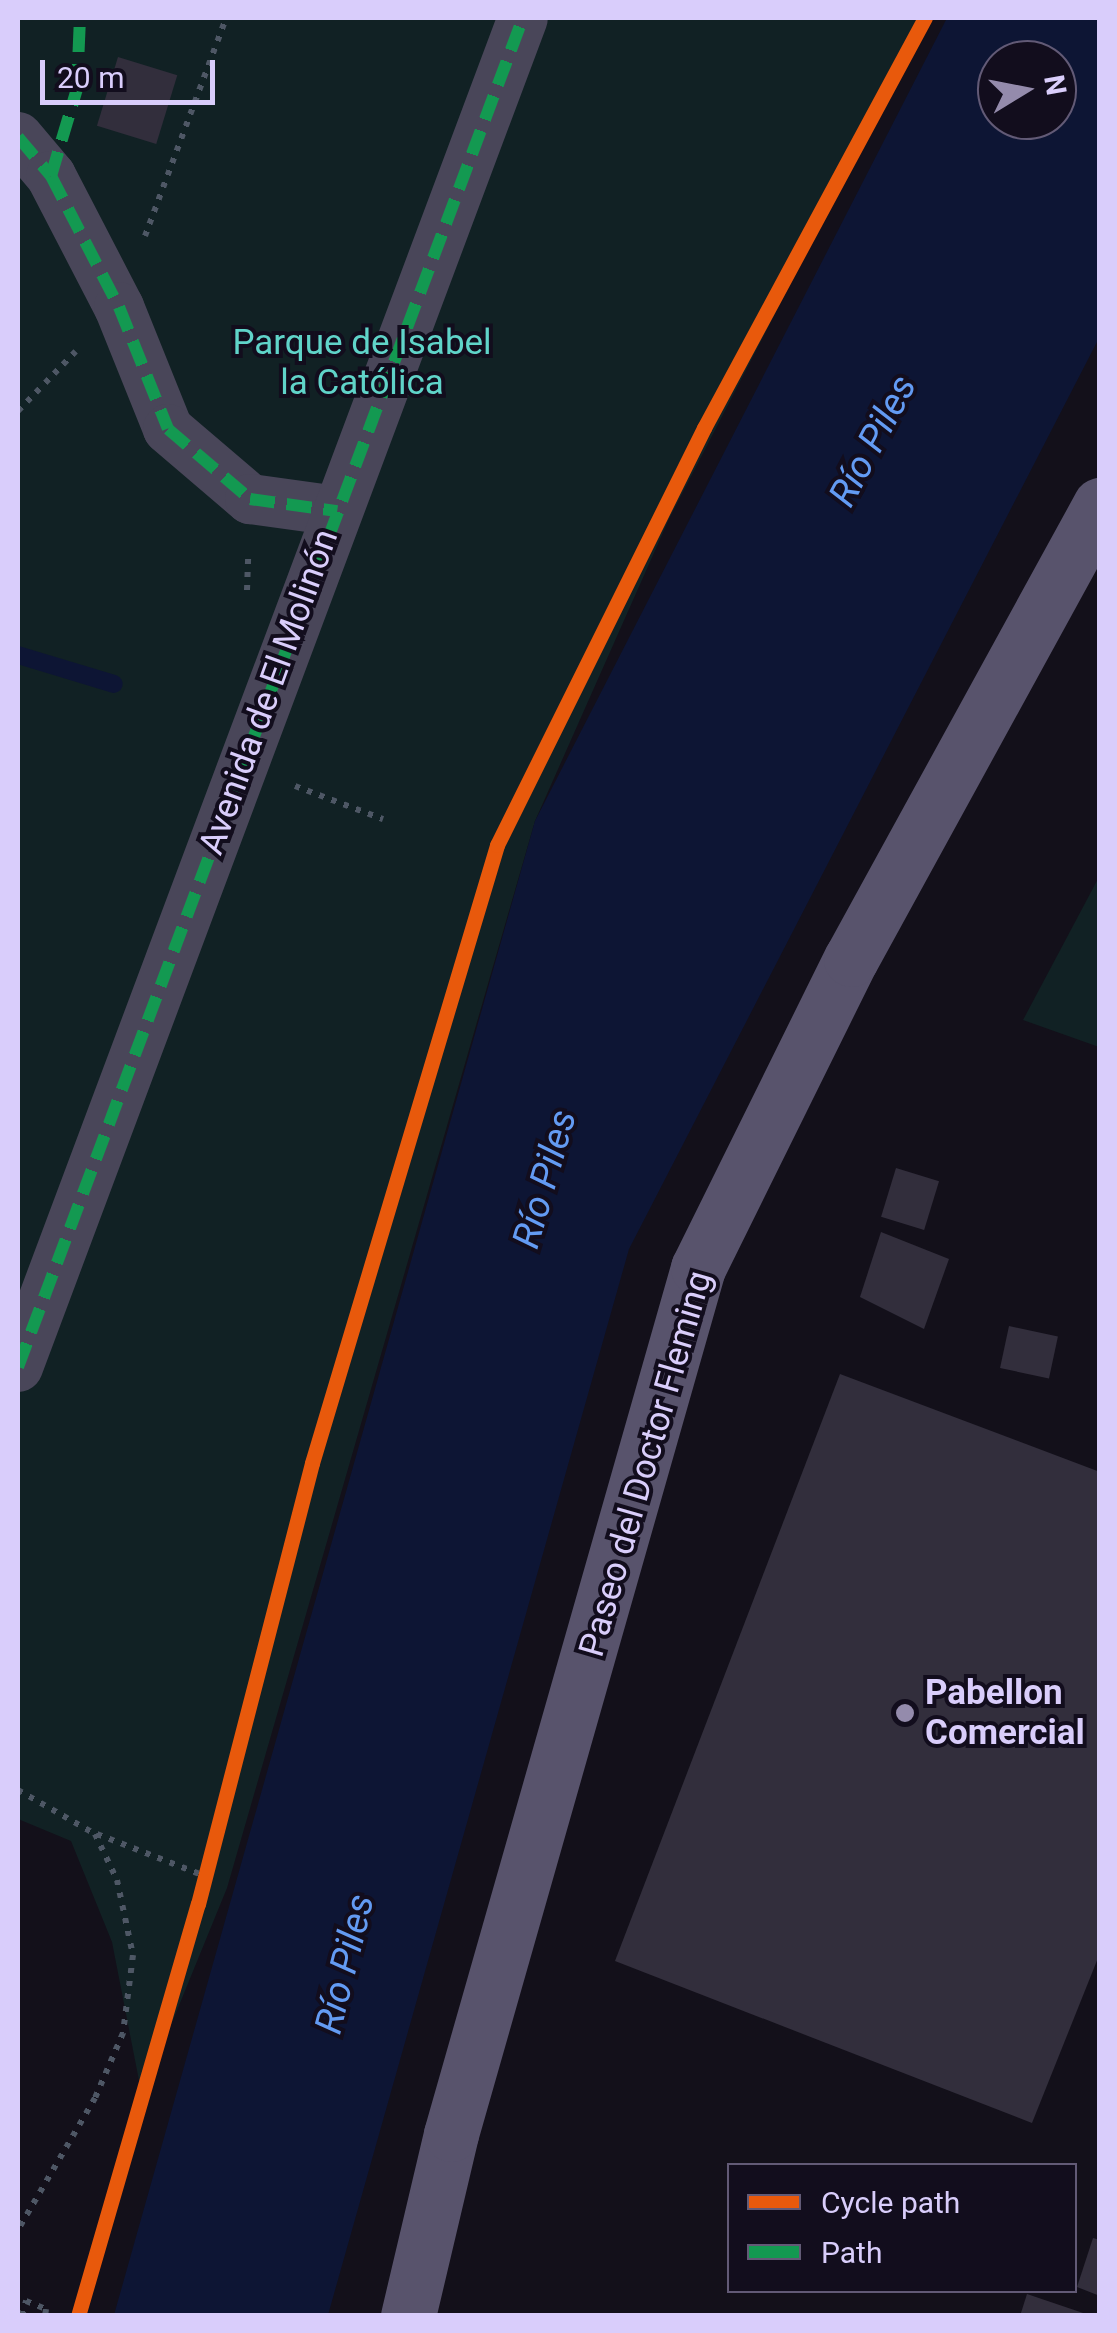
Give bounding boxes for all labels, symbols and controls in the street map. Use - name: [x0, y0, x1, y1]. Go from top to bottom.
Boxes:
- scale bar: [45, 40, 220, 102]
- north arrow: [977, 40, 1077, 140]
- text: 20 m: [57, 60, 124, 95]
- text: N: [1037, 72, 1073, 98]
- park label: Parque de Isabel la Católica: [232, 322, 492, 404]
- water label: Río Piles: [820, 368, 926, 514]
- street label: Avenida de El Molinón: [191, 524, 347, 860]
- water label: Río Piles: [504, 1105, 586, 1253]
- street label: Paseo del Doctor Fleming: [571, 1266, 721, 1662]
- place label: Pabellon Comercial: [925, 1672, 1085, 1754]
- marker: Pabellon Comercial: [894, 1702, 916, 1724]
- water label: Río Piles: [306, 1890, 384, 2038]
- legend: [727, 2163, 1077, 2293]
- text: Cycle path: [821, 2185, 960, 2220]
- text: Path: [821, 2235, 882, 2270]

